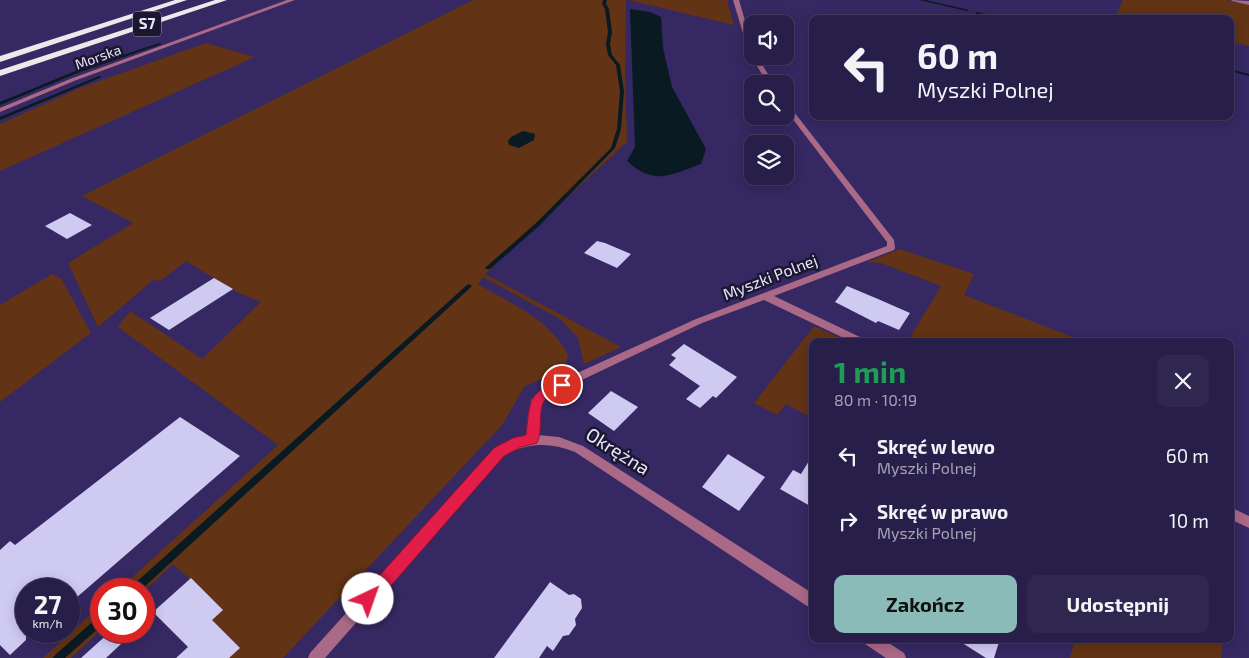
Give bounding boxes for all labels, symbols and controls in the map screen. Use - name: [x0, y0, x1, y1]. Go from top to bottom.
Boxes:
- road number: S7: [133, 12, 161, 36]
- map controls: [744, 15, 794, 185]
- button: sound: [744, 15, 794, 65]
- text: 60 m: [917, 34, 998, 76]
- icon: left: [834, 35, 899, 100]
- street label: Morska: [72, 40, 123, 73]
- button: search: [744, 75, 794, 125]
- text: Myszki Polnej: [917, 76, 1054, 102]
- button: layers: [744, 135, 794, 185]
- street label: Myszki Polnej: [720, 250, 820, 304]
- text: 1 min: [834, 353, 906, 389]
- button: close: [1157, 355, 1209, 407]
- pin: [541, 364, 583, 406]
- icon: arrive: [548, 371, 576, 399]
- text: 80 m · 10:19: [834, 390, 917, 409]
- street label: Okrężna: [582, 422, 655, 479]
- text: Skręć w lewo: [877, 435, 995, 458]
- icon: left: [834, 442, 862, 470]
- text: 60 m: [1166, 444, 1209, 467]
- text: Myszki Polnej: [877, 458, 977, 477]
- text: Skręć w prawo: [877, 500, 1008, 523]
- icon: right: [834, 507, 862, 535]
- text: 10 m: [1169, 509, 1209, 532]
- text: Myszki Polnej: [877, 523, 977, 542]
- position arrow: [341, 572, 393, 624]
- button: Zakończ: [834, 575, 1017, 633]
- button: Udostępnij: [1027, 575, 1209, 633]
- speed limit sign: 30: [90, 578, 155, 643]
- text: 27: [34, 589, 61, 619]
- text: km/h: [33, 616, 62, 630]

